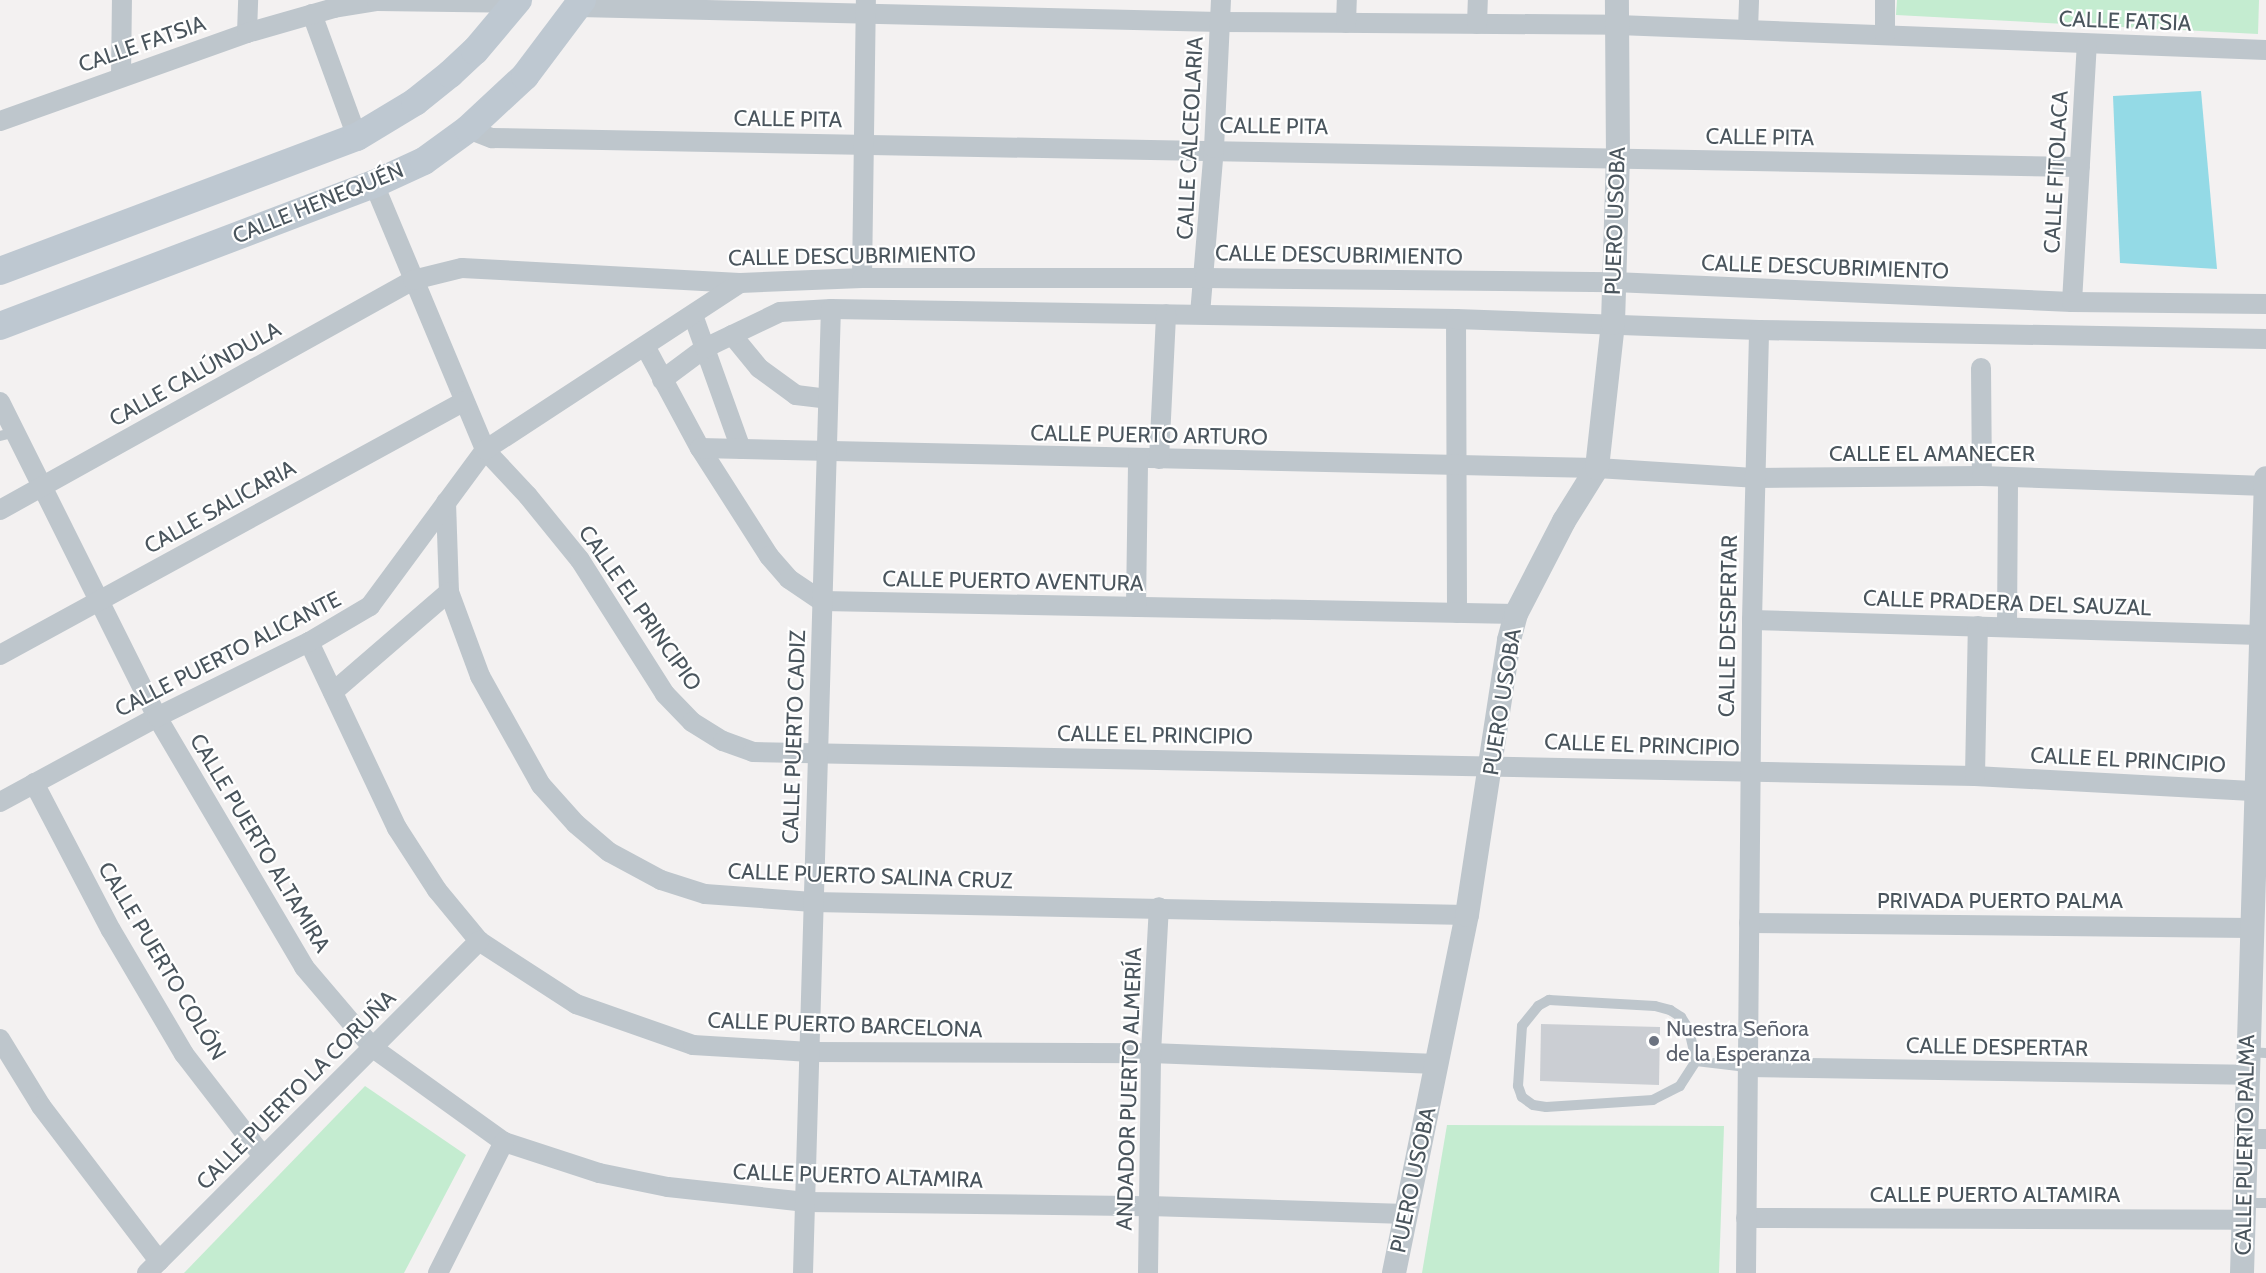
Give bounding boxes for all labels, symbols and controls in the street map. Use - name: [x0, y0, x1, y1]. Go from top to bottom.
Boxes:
- street label: CALLE FATSIA: [2058, 5, 2192, 37]
- street label: CALLE FATSIA: [75, 10, 209, 78]
- street label: CALLE CALCEOLARIA: [1171, 36, 1209, 240]
- street label: CALLE FITOLACA: [2039, 90, 2073, 254]
- street label: CALLE PITA: [733, 105, 843, 133]
- street label: CALLE PITA: [1219, 112, 1329, 140]
- street label: CALLE PITA: [1705, 123, 1815, 151]
- street label: PUERO USOBA: [1599, 146, 1631, 296]
- street label: CALLE HENEQUÉN: [229, 157, 407, 249]
- street label: CALLE DESCUBRIMIENTO: [1215, 240, 1463, 270]
- street label: CALLE DESCUBRIMIENTO: [728, 241, 976, 271]
- street label: CALLE DESCUBRIMIENTO: [1701, 249, 1949, 285]
- street label: CALLE CALÚNDULA: [105, 316, 285, 432]
- street label: CALLE PUERTO ARTURO: [1030, 420, 1268, 450]
- street label: CALLE EL AMANECER: [1829, 441, 2035, 467]
- street label: CALLE SALICARIA: [140, 455, 300, 559]
- street label: CALLE EL PRINCIPIO: [573, 520, 707, 696]
- street label: CALLE DESPERTAR: [1713, 535, 1743, 717]
- street label: CALLE PUERTO AVENTURA: [882, 566, 1144, 596]
- street label: CALLE PRADERA DEL SAUZAL: [1862, 585, 2152, 621]
- street label: CALLE PUERTO ALICANTE: [111, 586, 345, 722]
- street label: PUERO USOBA: [1477, 627, 1527, 777]
- street label: CALLE PUERTO CADIZ: [777, 630, 811, 844]
- street label: CALLE EL PRINCIPIO: [1057, 720, 1253, 750]
- street label: CALLE EL PRINCIPIO: [1544, 728, 1740, 762]
- street label: CALLE PUERTO ALTAMIRA: [184, 729, 336, 957]
- street label: CALLE EL PRINCIPIO: [2030, 742, 2226, 778]
- street label: CALLE PUERTO COLÓN: [92, 857, 232, 1065]
- street label: CALLE PUERTO SALINA CRUZ: [727, 858, 1013, 894]
- street label: PRIVADA PUERTO PALMA: [1877, 888, 2123, 914]
- street label: ANDADOR PUERTO ALMERÍA: [1111, 947, 1147, 1231]
- street label: CALLE PUERTO LA CORUÑA: [191, 985, 401, 1195]
- street label: CALLE PUERTO BARCELONA: [707, 1007, 983, 1043]
- place label: Nuestra Señora de la Esperanza: [1666, 1015, 1810, 1066]
- street label: CALLE DESPERTAR: [1906, 1032, 2088, 1062]
- marker: Nuestra Señora de la Esperanza: [1647, 1034, 1661, 1048]
- street label: CALLE PUERTO PALMA: [2230, 1034, 2260, 1256]
- street label: PUERO USOBA: [1385, 1105, 1441, 1255]
- street label: CALLE PUERTO ALTAMIRA: [732, 1158, 984, 1194]
- street label: CALLE PUERTO ALTAMIRA: [1870, 1182, 2120, 1208]

